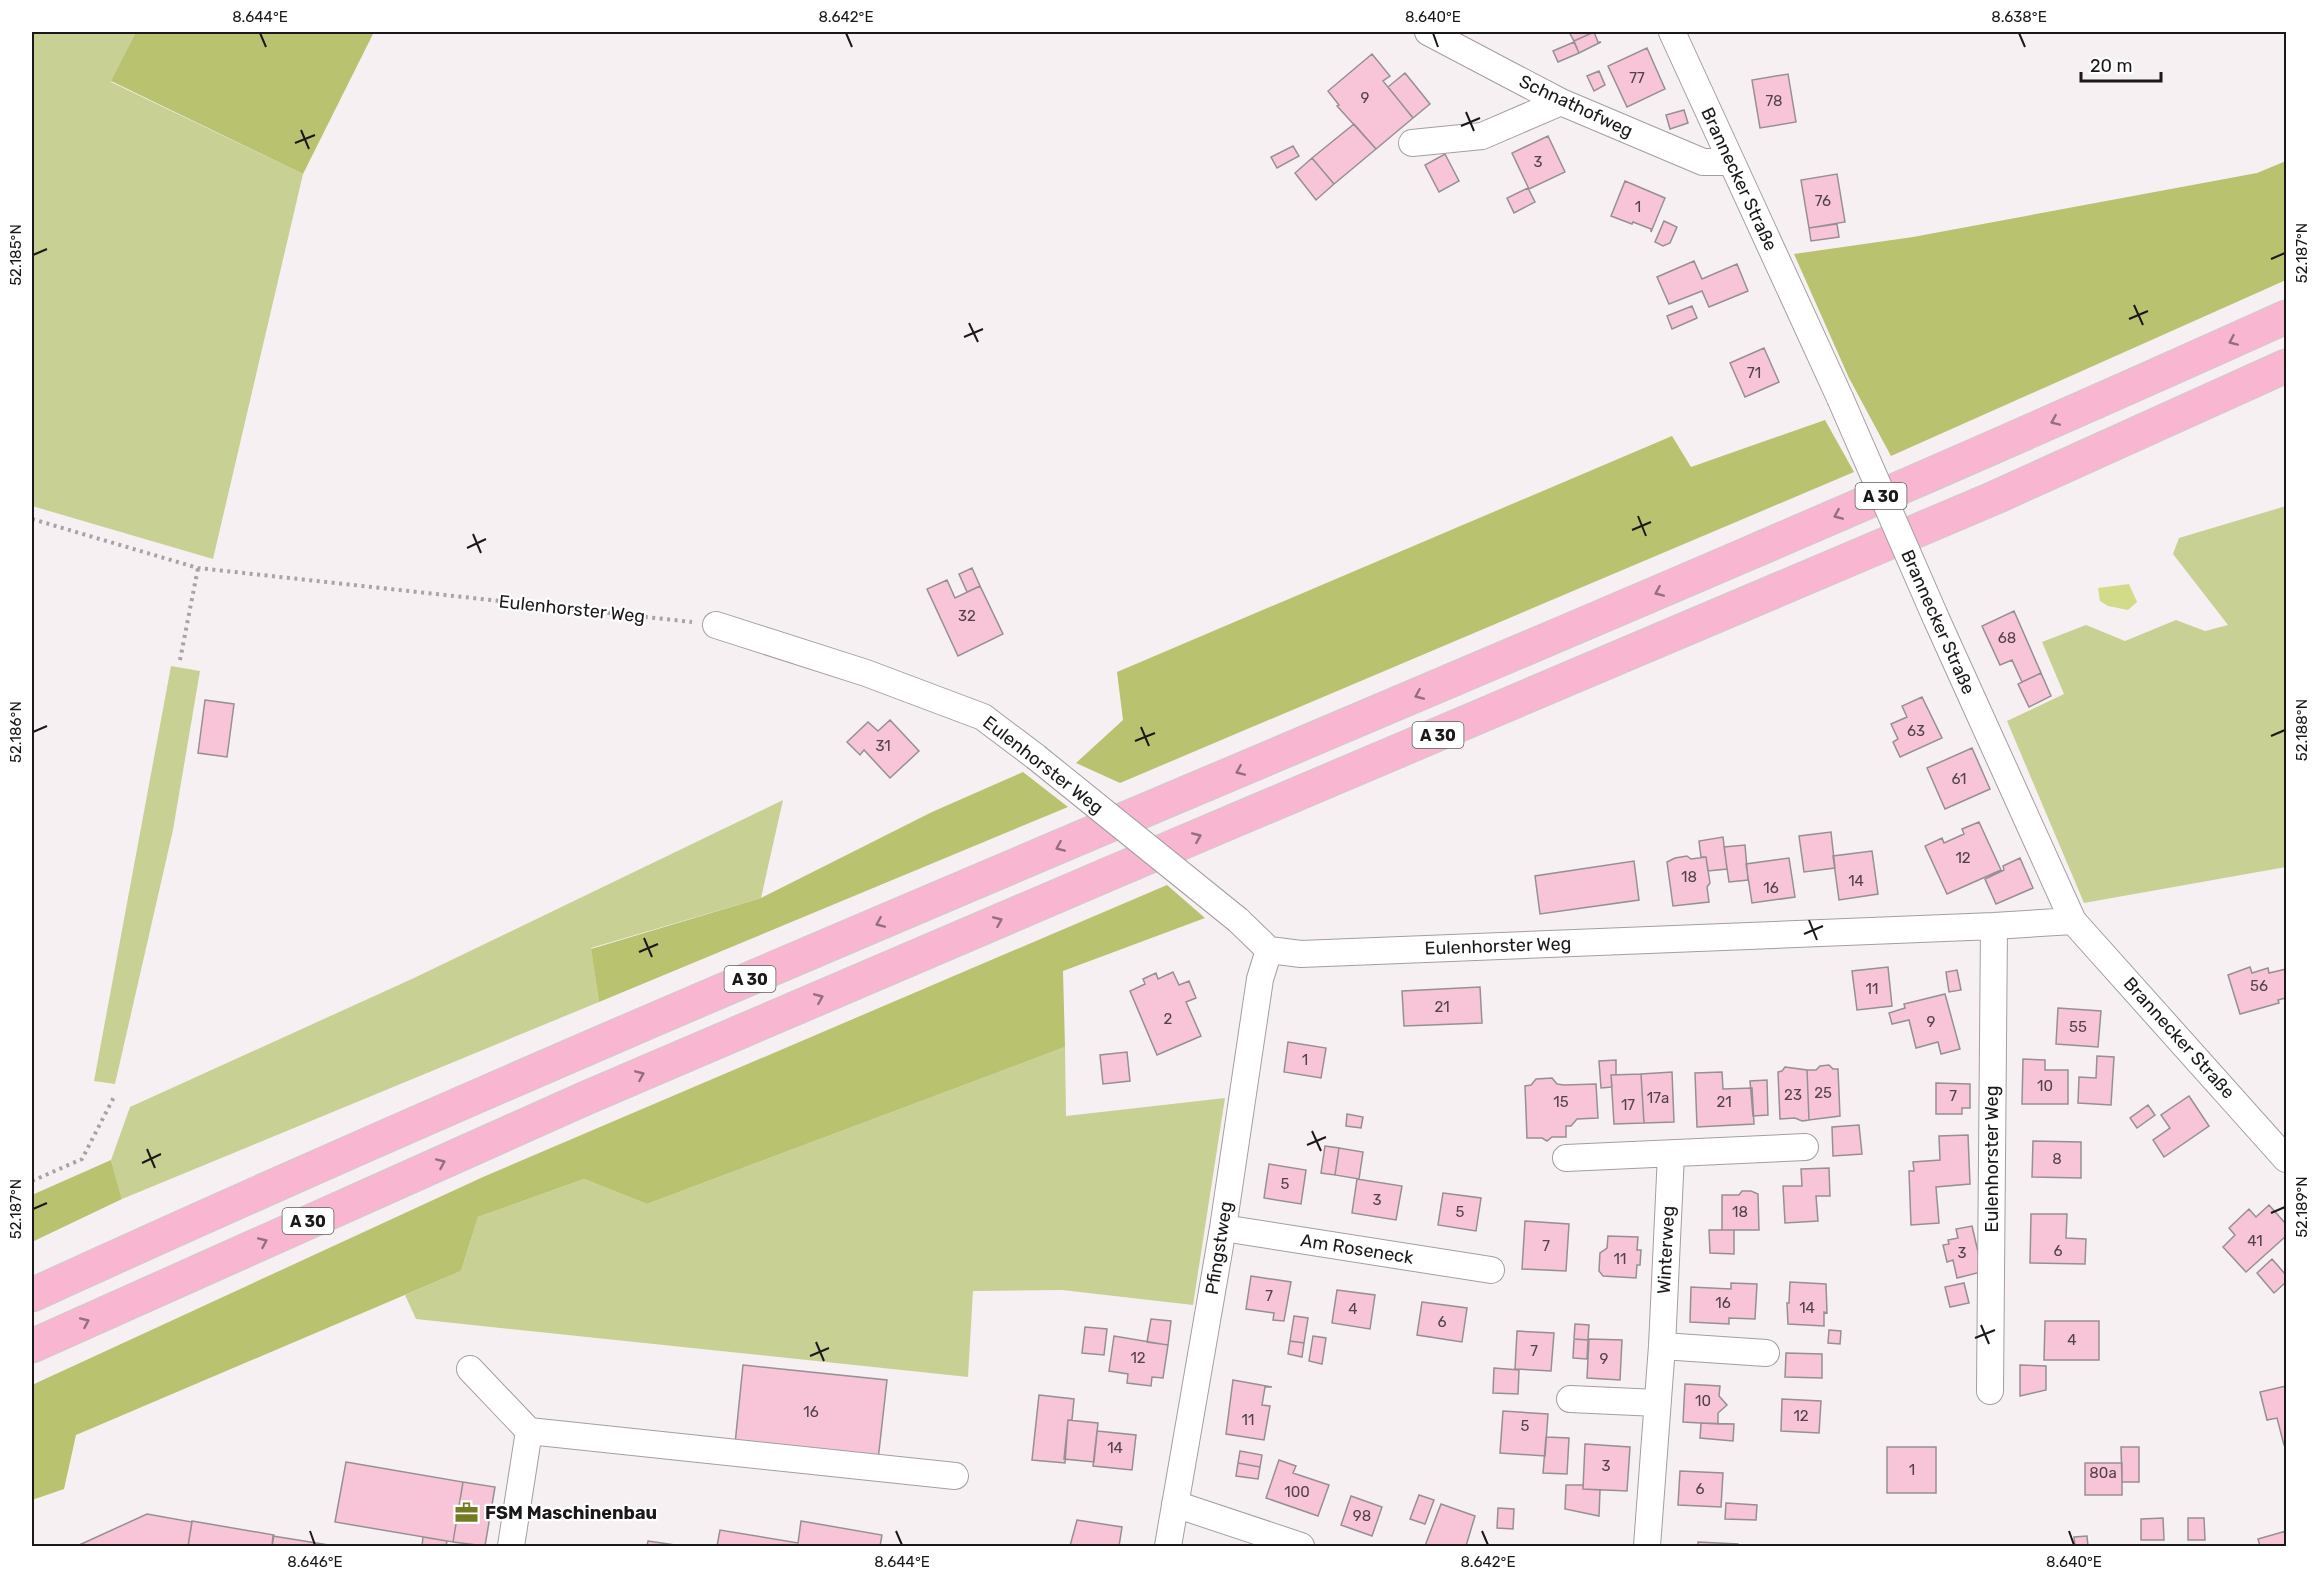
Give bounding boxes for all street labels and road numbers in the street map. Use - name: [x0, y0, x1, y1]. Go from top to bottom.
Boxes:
- street label: Schnathofweg: [1516, 70, 1636, 142]
- street label: Brannecker Straße: [1696, 104, 1782, 254]
- road number: A 30: [1856, 483, 1906, 509]
- street label: Brannecker Straße: [1896, 546, 1980, 698]
- street label: Eulenhorster Weg: [498, 590, 646, 628]
- street label: Eulenhorster Weg: [978, 711, 1108, 819]
- road number: A 30: [1412, 722, 1464, 748]
- street label: Eulenhorster Weg: [1424, 932, 1572, 960]
- road number: A 30: [724, 966, 776, 992]
- street label: Brannecker Straße: [2119, 973, 2239, 1103]
- street label: Eulenhorster Weg: [1981, 1086, 2003, 1232]
- street label: Pfingstweg: [1201, 1200, 1237, 1296]
- street label: Winterweg: [1653, 1205, 1679, 1295]
- road number: A 30: [282, 1208, 334, 1234]
- street label: Am Roseneck: [1299, 1229, 1416, 1269]

